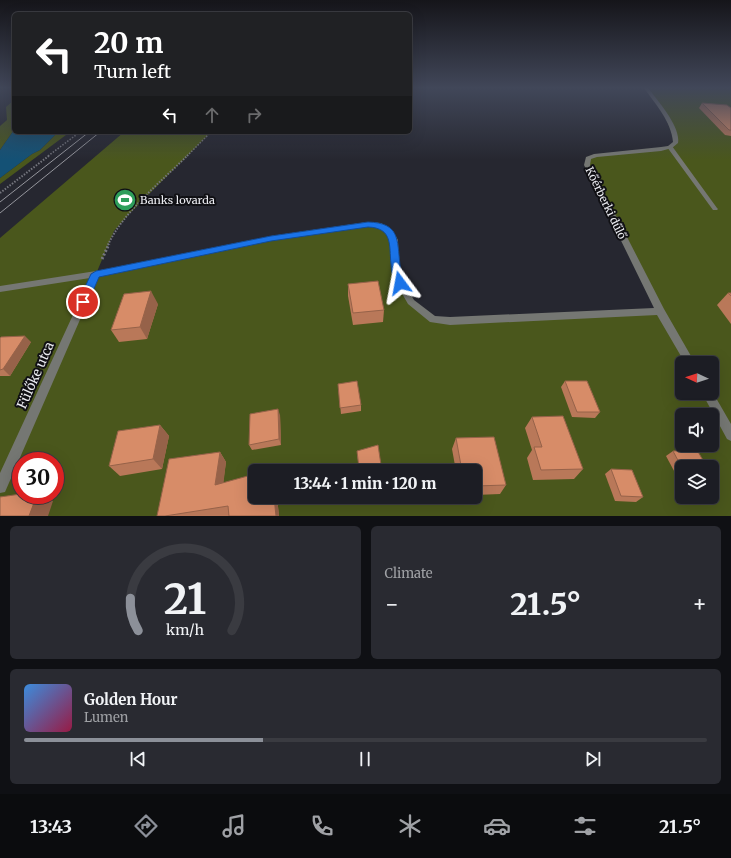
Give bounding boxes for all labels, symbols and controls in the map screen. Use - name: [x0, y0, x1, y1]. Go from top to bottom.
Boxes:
- text: 20 m: [94, 25, 163, 61]
- icon: left: [28, 28, 80, 80]
- text: Turn left: [94, 60, 171, 83]
- icon: left: [159, 104, 181, 126]
- icon: ahead: [201, 104, 223, 126]
- icon: right: [243, 104, 265, 126]
- street label: Kőérberki dűlő: [582, 165, 630, 242]
- sports icon: Banks lovarda: [112, 187, 138, 213]
- place label: Banks lovarda: [140, 193, 215, 207]
- position arrow: [379, 262, 421, 304]
- pin: [66, 285, 100, 319]
- icon: arrive: [72, 291, 94, 313]
- street label: Fülőke utca: [13, 339, 58, 411]
- north arrow: [675, 356, 719, 400]
- map controls: [675, 356, 719, 504]
- button: sound: [675, 408, 719, 452]
- speed limit sign: 30: [12, 452, 64, 504]
- button: layers: [675, 460, 719, 504]
- text: 13:44 · 1 min · 120 m: [294, 474, 436, 493]
- text: Climate: [385, 565, 433, 582]
- text: 21: [164, 572, 207, 624]
- text: 21.5°: [510, 585, 581, 623]
- text: −: [385, 590, 399, 618]
- text: +: [692, 590, 707, 618]
- text: km/h: [166, 620, 205, 638]
- text: Golden Hour: [84, 690, 178, 709]
- text: Lumen: [84, 709, 128, 726]
- icon: previous: [127, 748, 149, 770]
- icon: pause: [354, 748, 376, 770]
- icon: next: [582, 748, 604, 770]
- icon: directions: [132, 812, 160, 840]
- icon: music: [220, 812, 248, 840]
- icon: phone: [308, 812, 336, 840]
- icon: climate: [396, 812, 424, 840]
- icon: car: [483, 812, 511, 840]
- icon: filters: [571, 812, 599, 840]
- text: 13:43: [30, 815, 72, 838]
- text: 21.5°: [659, 815, 701, 838]

